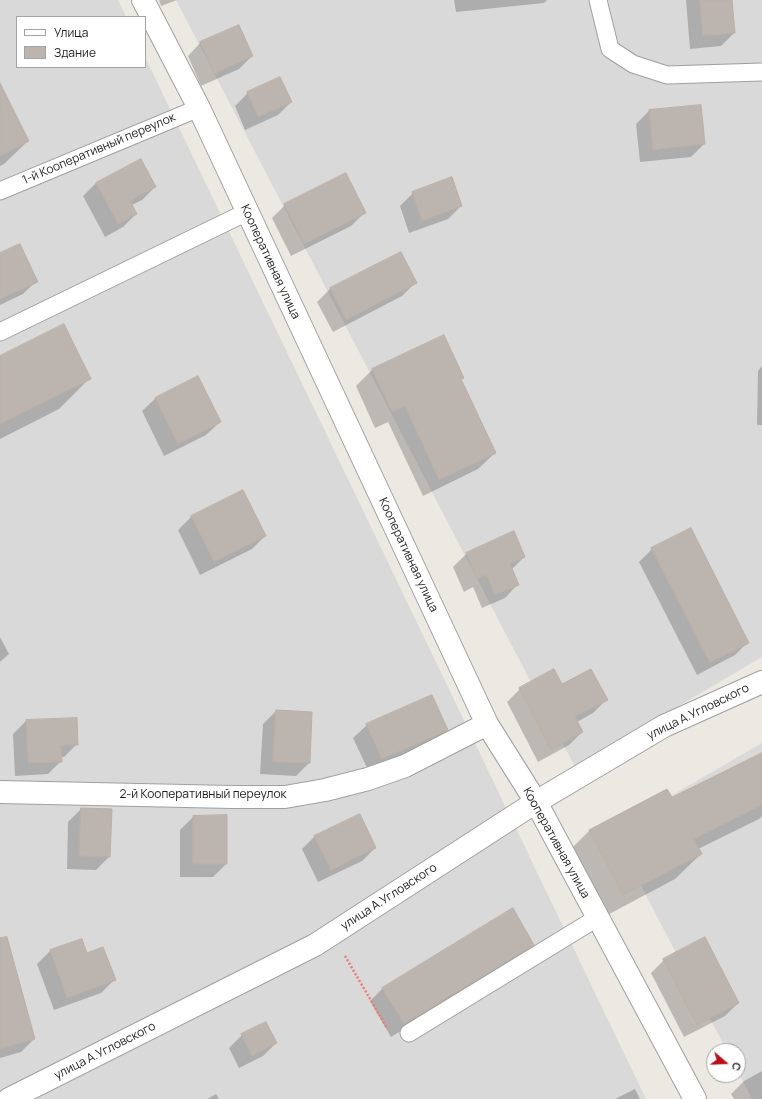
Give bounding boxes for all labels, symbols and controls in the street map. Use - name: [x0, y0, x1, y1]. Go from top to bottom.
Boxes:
- legend: [16, 16, 146, 68]
- text: Улица: [54, 24, 88, 41]
- text: Здание: [54, 44, 96, 61]
- street label: 1-й Кооперативный переулок: [20, 110, 178, 188]
- street label: Кооперативная улица: [237, 203, 303, 321]
- street label: Кооперативная улица: [375, 496, 441, 614]
- street label: улица А.Угловского: [645, 681, 751, 743]
- street label: Кооперативная улица: [520, 785, 592, 901]
- street label: 2-й Кооперативный переулок: [119, 788, 287, 802]
- street label: улица А.Угловского: [338, 860, 440, 934]
- street label: улица А.Угловского: [52, 1019, 158, 1083]
- north arrow: [706, 1043, 746, 1083]
- text: С: [728, 1060, 745, 1073]

